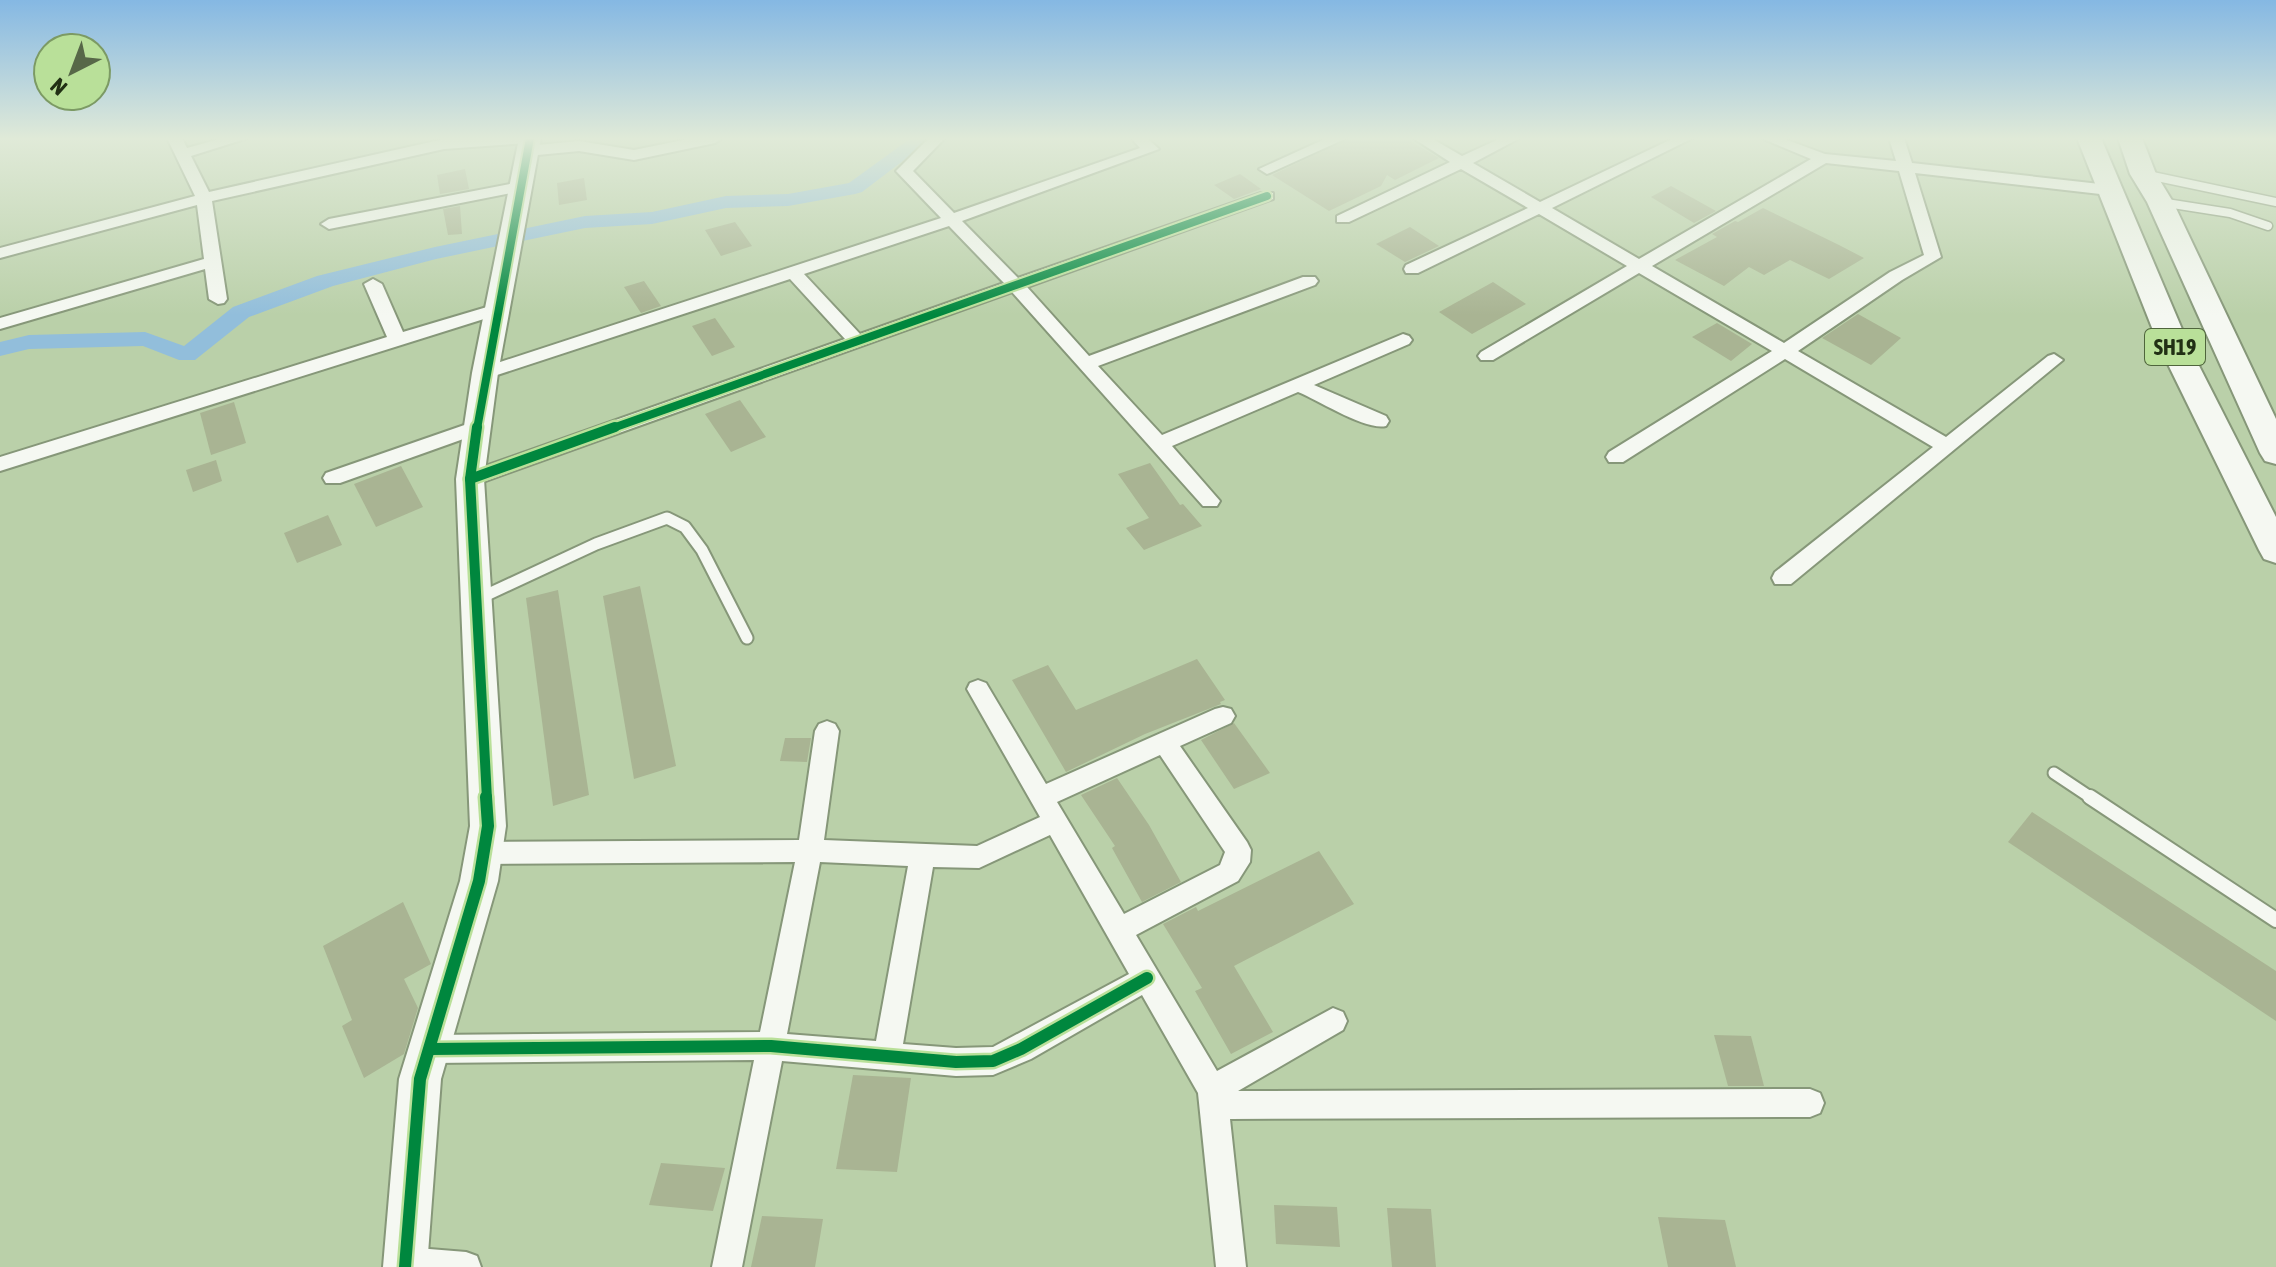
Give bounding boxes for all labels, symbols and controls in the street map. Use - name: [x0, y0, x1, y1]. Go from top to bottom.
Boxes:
- north arrow: [32, 32, 112, 112]
- text: N: [45, 73, 72, 101]
- road number: SH19: [2145, 329, 2205, 365]

